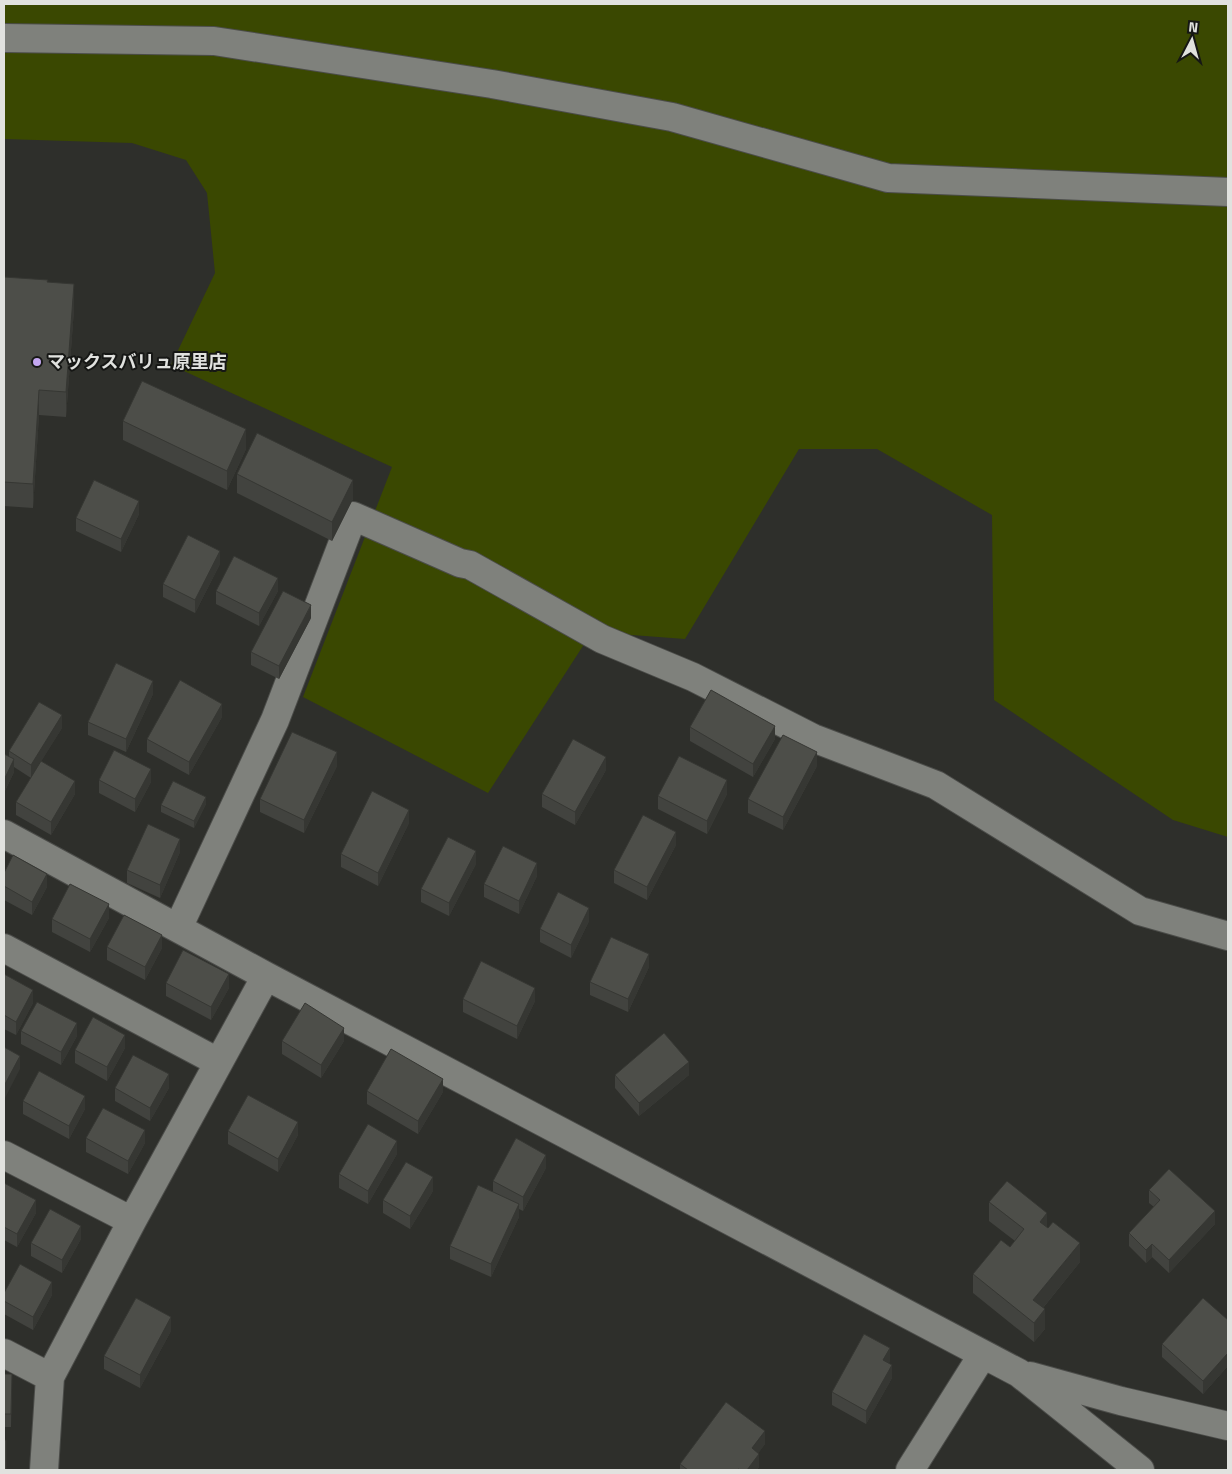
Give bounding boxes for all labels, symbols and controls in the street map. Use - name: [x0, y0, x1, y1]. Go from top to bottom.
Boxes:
- north arrow: [1167, 15, 1217, 65]
- text: N: [1187, 16, 1199, 38]
- place label: マックスバリュ原里店: [47, 348, 226, 375]
- marker: マックスバリュ原里店: [31, 356, 43, 368]

